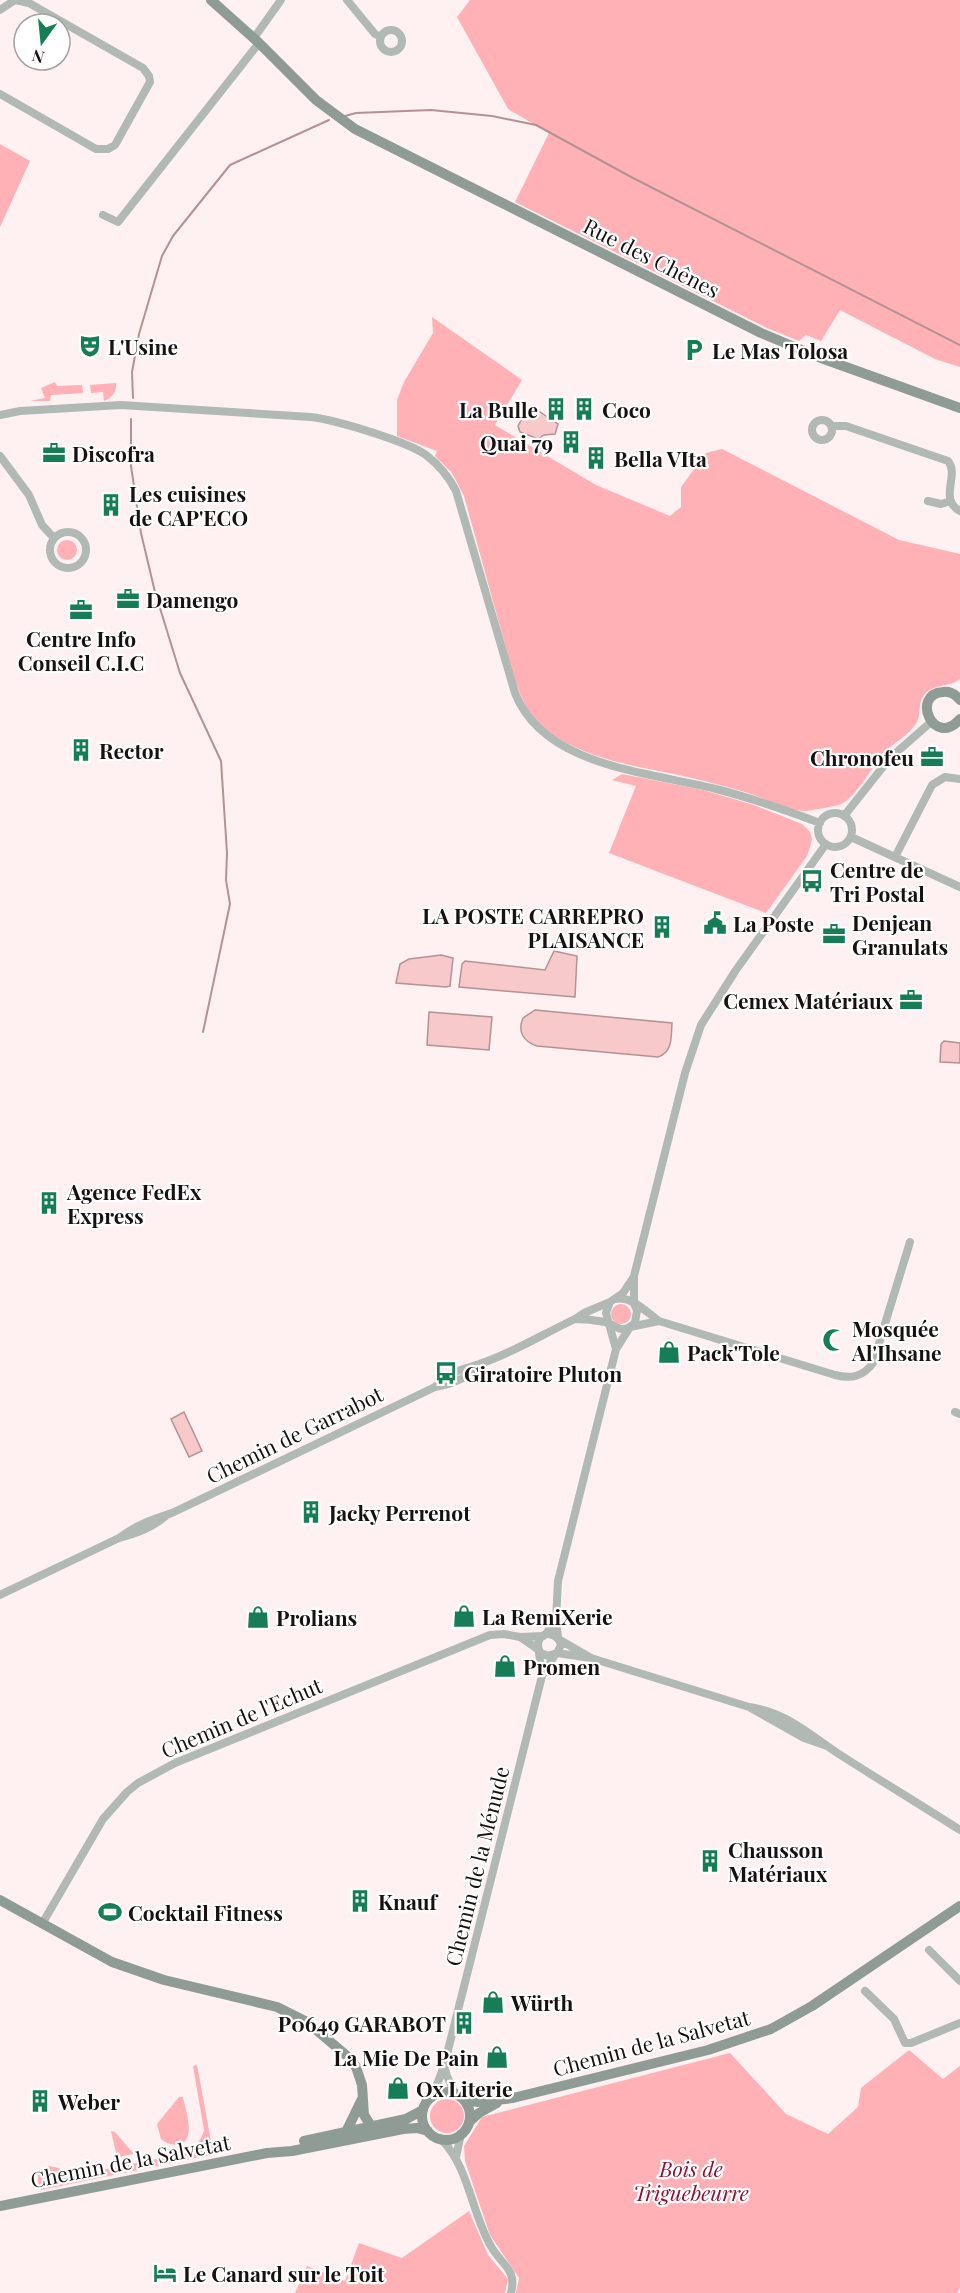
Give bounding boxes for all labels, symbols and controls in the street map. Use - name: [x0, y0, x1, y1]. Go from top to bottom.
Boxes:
- north arrow: [12, 12, 72, 72]
- text: N: [29, 45, 46, 69]
- street label: Rue des Chênes: [579, 211, 725, 303]
- place label: L'Usine: [108, 332, 178, 360]
- theatre icon: L'Usine: [77, 333, 103, 359]
- place label: Le Mas Tolosa: [712, 336, 848, 364]
- parking icon: Le Mas Tolosa: [681, 337, 707, 363]
- place label: La Bulle: [459, 395, 538, 423]
- place label: Coco: [602, 395, 651, 423]
- building icon: La Bulle: [543, 396, 569, 422]
- building icon: Coco: [571, 396, 597, 422]
- place label: Quai 79: [480, 428, 553, 456]
- building icon: Quai 79: [558, 429, 584, 455]
- place label: Discofra: [72, 439, 155, 467]
- office icon: Discofra: [41, 440, 67, 466]
- place label: Bella VIta: [614, 444, 707, 472]
- building icon: Bella VIta: [583, 445, 609, 471]
- place label: Les cuisines de CAP'ECO: [129, 479, 248, 531]
- building icon: Les cuisines de CAP'ECO: [98, 492, 124, 518]
- place label: Damengo: [146, 585, 239, 613]
- office icon: Damengo: [115, 586, 141, 612]
- office icon: Centre Info Conseil C.I.C: [68, 597, 94, 623]
- place label: Centre Info Conseil C.I.C: [18, 624, 144, 676]
- place label: Rector: [99, 736, 164, 764]
- building icon: Rector: [68, 737, 94, 763]
- place label: Chronofeu: [810, 743, 914, 771]
- office icon: Chronofeu: [919, 744, 945, 770]
- place label: Centre de Tri Postal: [830, 855, 925, 907]
- bus stop icon: Centre de Tri Postal: [799, 868, 825, 894]
- place label: LA POSTE CARREPRO PLAISANCE: [422, 901, 644, 953]
- place label: Denjean Granulats: [852, 908, 948, 960]
- place label: La Poste: [733, 909, 814, 937]
- public building icon: La Poste: [702, 910, 728, 936]
- building icon: LA POSTE CARREPRO PLAISANCE: [649, 914, 675, 940]
- office icon: Denjean Granulats: [821, 921, 847, 947]
- place label: Cemex Matériaux: [723, 986, 894, 1014]
- office icon: Cemex Matériaux: [898, 987, 924, 1013]
- place label: Agence FedEx Express: [66, 1177, 202, 1229]
- building icon: Agence FedEx Express: [36, 1190, 62, 1216]
- place label: Mosquée Al'Ihsane: [851, 1314, 942, 1366]
- mosque icon: Mosquée Al'Ihsane: [821, 1327, 847, 1353]
- place label: Pack'Tole: [687, 1338, 780, 1366]
- shop icon: Pack'Tole: [656, 1339, 682, 1365]
- place label: Giratoire Pluton: [464, 1359, 622, 1387]
- bus stop icon: Giratoire Pluton: [433, 1360, 459, 1386]
- street label: Chemin de Garrabot: [201, 1379, 387, 1489]
- place label: Jacky Perrenot: [328, 1498, 471, 1526]
- building icon: Jacky Perrenot: [298, 1499, 324, 1525]
- place label: La RemiXerie: [482, 1602, 613, 1630]
- place label: Prolians: [276, 1603, 357, 1631]
- shop icon: La RemiXerie: [451, 1603, 477, 1629]
- shop icon: Prolians: [245, 1604, 271, 1630]
- place label: Promen: [523, 1652, 600, 1680]
- shop icon: Promen: [492, 1653, 518, 1679]
- street label: Chemin de l'Echut: [156, 1670, 326, 1764]
- street label: Chemin de la Ménude: [438, 1763, 514, 1969]
- place label: Chausson Matériaux: [728, 1835, 828, 1887]
- building icon: Chausson Matériaux: [697, 1848, 723, 1874]
- place label: Knauf: [378, 1887, 439, 1915]
- building icon: Knauf: [347, 1888, 373, 1914]
- place label: Cocktail Fitness: [128, 1898, 283, 1926]
- sports icon: Cocktail Fitness: [97, 1899, 123, 1925]
- place label: Würth: [510, 1988, 573, 2016]
- shop icon: Würth: [480, 1989, 506, 2015]
- street label: Chemin de la Salvetat: [549, 2002, 753, 2082]
- place label: P0649 GARABOT: [278, 2009, 446, 2037]
- building icon: P0649 GARABOT: [451, 2010, 477, 2036]
- place label: La Mie De Pain: [334, 2043, 479, 2071]
- shop icon: La Mie De Pain: [484, 2044, 510, 2070]
- place label: Ox Literie: [416, 2074, 513, 2102]
- shop icon: Ox Literie: [385, 2075, 411, 2101]
- place label: Weber: [57, 2087, 120, 2115]
- building icon: Weber: [27, 2088, 53, 2114]
- street label: Chemin de la Salvetat: [28, 2127, 233, 2193]
- park label: Bois de Triguebeurre: [633, 2154, 749, 2206]
- place label: Le Canard sur le Toit: [183, 2259, 385, 2287]
- hotel icon: Le Canard sur le Toit: [152, 2260, 178, 2286]

